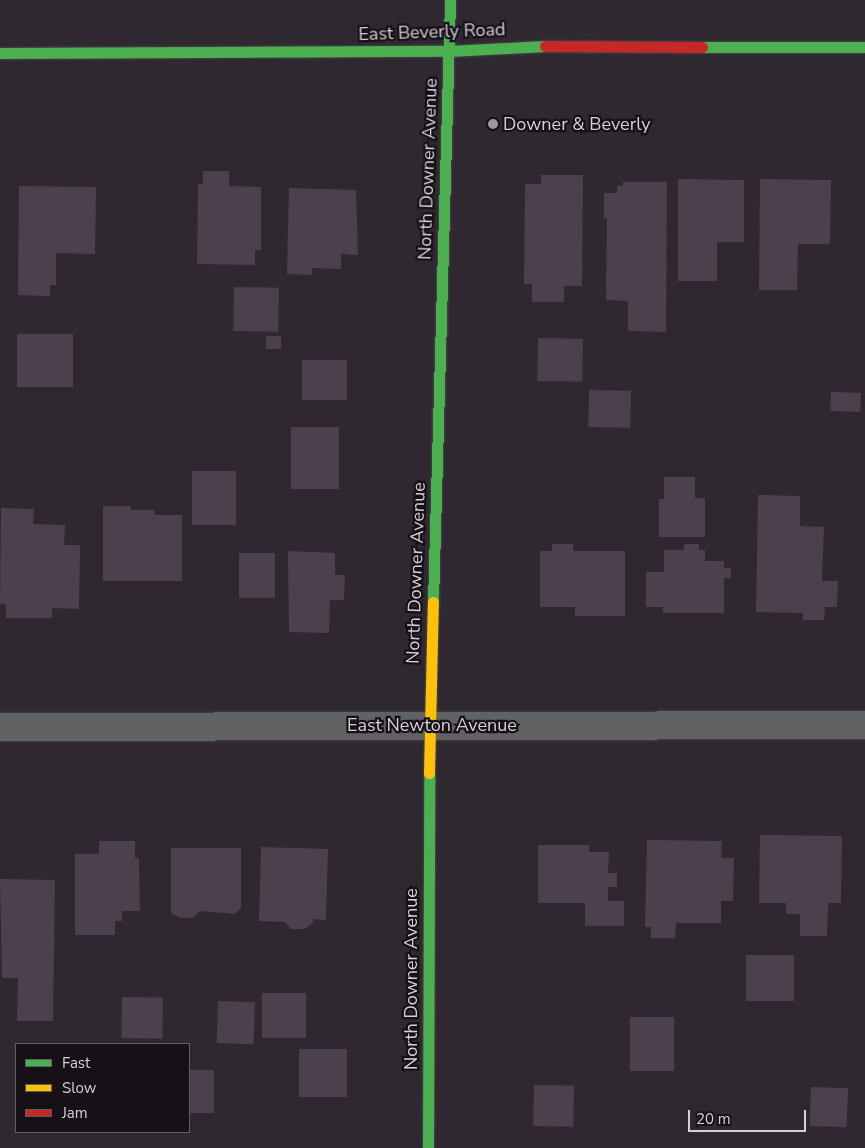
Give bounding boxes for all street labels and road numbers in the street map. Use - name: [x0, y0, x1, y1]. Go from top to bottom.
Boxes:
- street label: East Beverly Road: [358, 19, 506, 45]
- street label: North Downer Avenue: [414, 78, 442, 260]
- street label: North Downer Avenue: [402, 482, 430, 664]
- street label: East Newton Avenue: [347, 714, 517, 736]
- street label: North Downer Avenue: [400, 888, 422, 1070]

